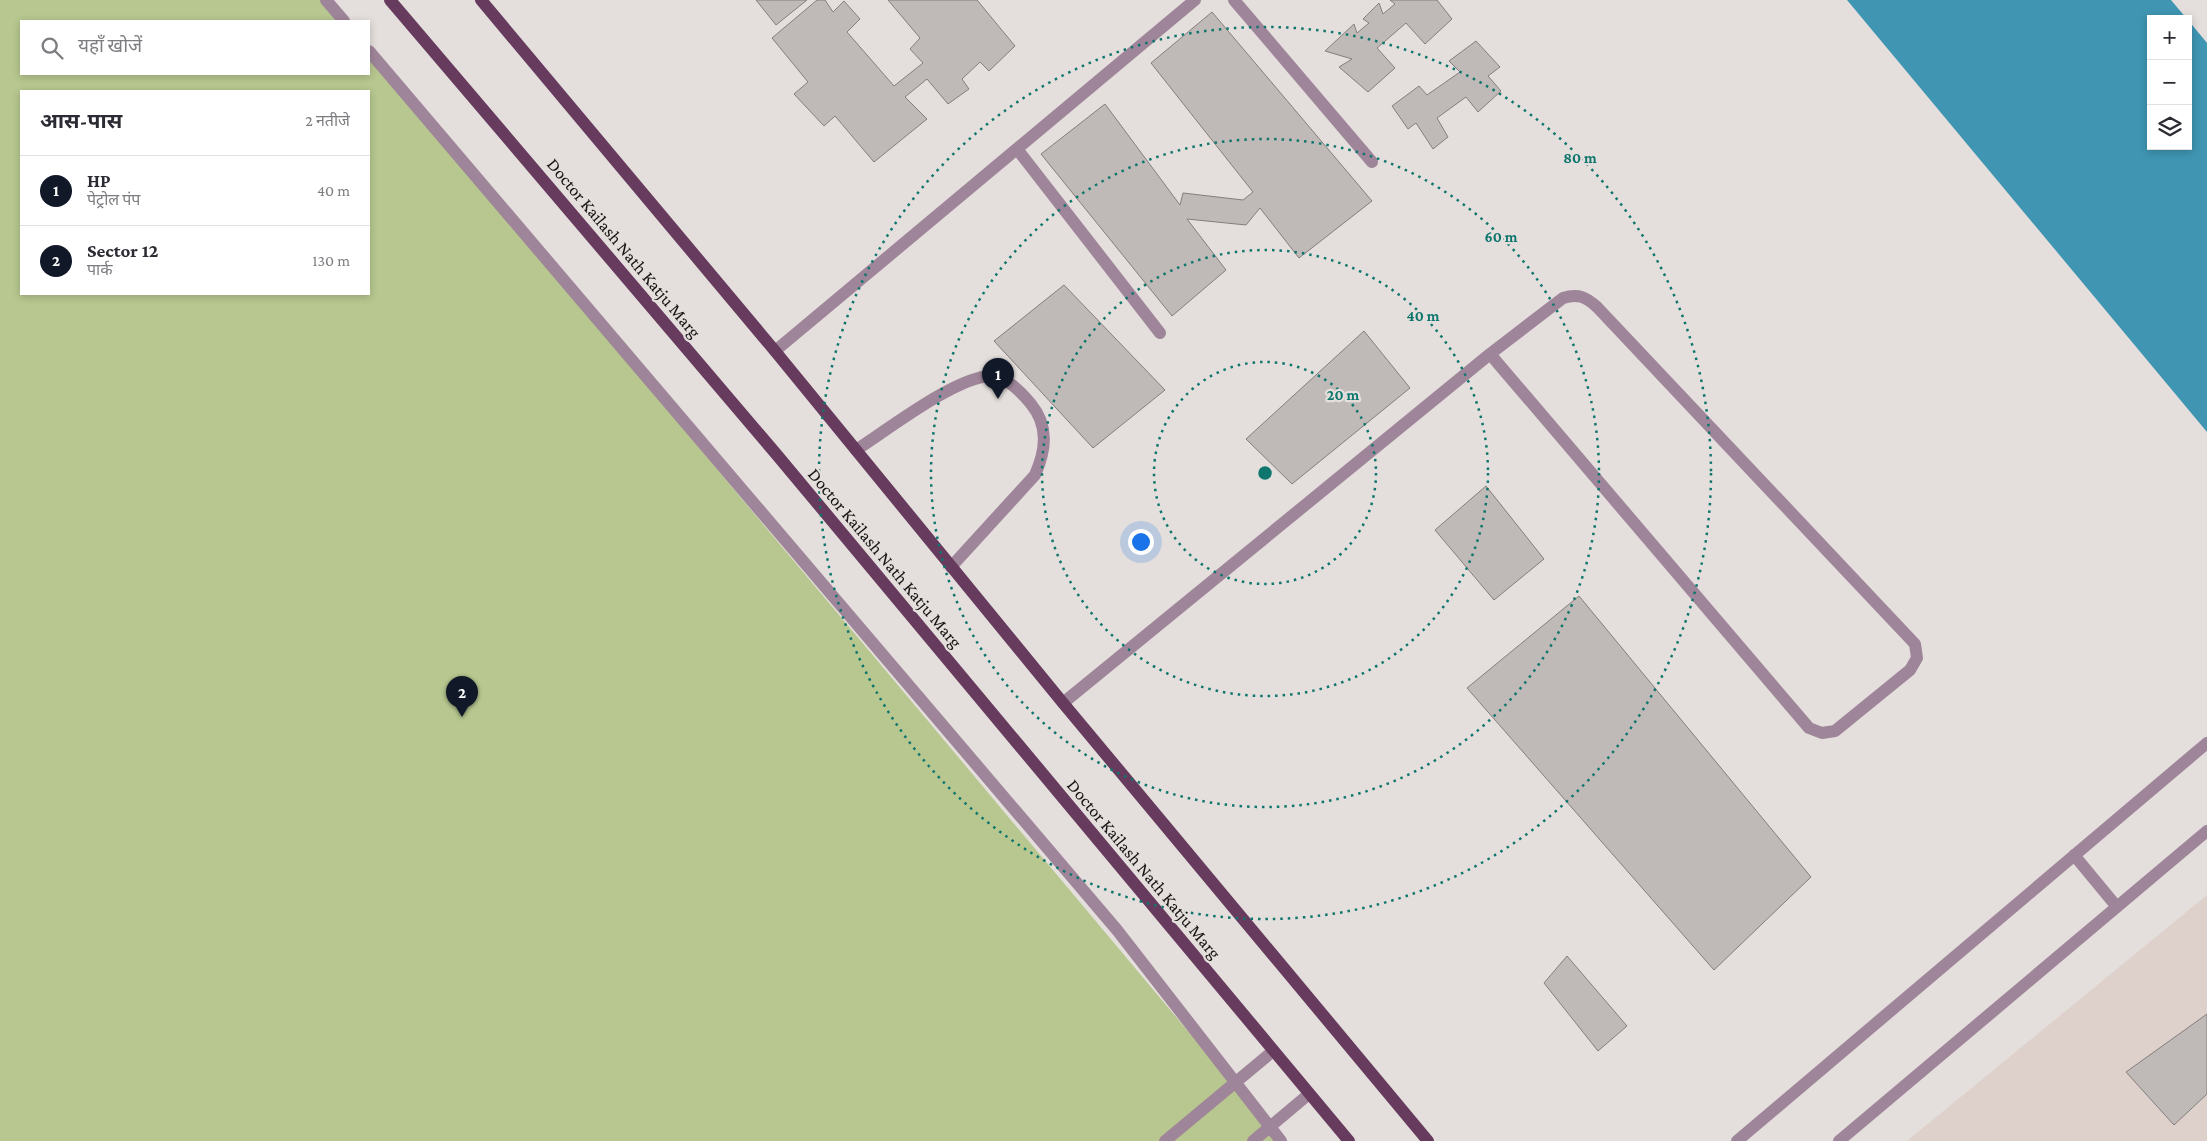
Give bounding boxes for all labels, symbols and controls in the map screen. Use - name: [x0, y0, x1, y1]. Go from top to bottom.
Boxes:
- map controls: [2147, 15, 2192, 150]
- button: +: [2147, 15, 2192, 60]
- search box: [20, 20, 370, 75]
- icon: search: [38, 34, 66, 62]
- text: यहाँ खोजें: [78, 35, 142, 56]
- button: −: [2147, 60, 2192, 105]
- button: layers: [2147, 105, 2192, 150]
- text: आस-पास: [40, 109, 122, 133]
- text: 2 नतीजे: [305, 112, 350, 129]
- text: 80 m: [1563, 150, 1597, 166]
- street label: Doctor Kailash Nath Katju Marg: [542, 154, 705, 343]
- text: HP: [87, 170, 111, 191]
- text: 1: [53, 182, 59, 199]
- text: 40 m: [317, 182, 350, 199]
- text: पेट्रोल पंप: [87, 191, 140, 208]
- text: 60 m: [1485, 229, 1518, 245]
- text: Sector 12: [87, 240, 158, 261]
- text: 2: [52, 252, 60, 269]
- text: 130 m: [312, 252, 350, 269]
- text: पार्क: [87, 261, 113, 278]
- text: 40 m: [1407, 308, 1440, 324]
- pin: 1: [982, 358, 1014, 399]
- text: 20 m: [1327, 387, 1359, 403]
- street label: Doctor Kailash Nath Katju Marg: [803, 464, 966, 653]
- centre of rings: [1256, 464, 1274, 482]
- your location: [1128, 529, 1154, 555]
- pin: 2: [446, 676, 478, 717]
- street label: Doctor Kailash Nath Katju Marg: [1062, 775, 1225, 964]

